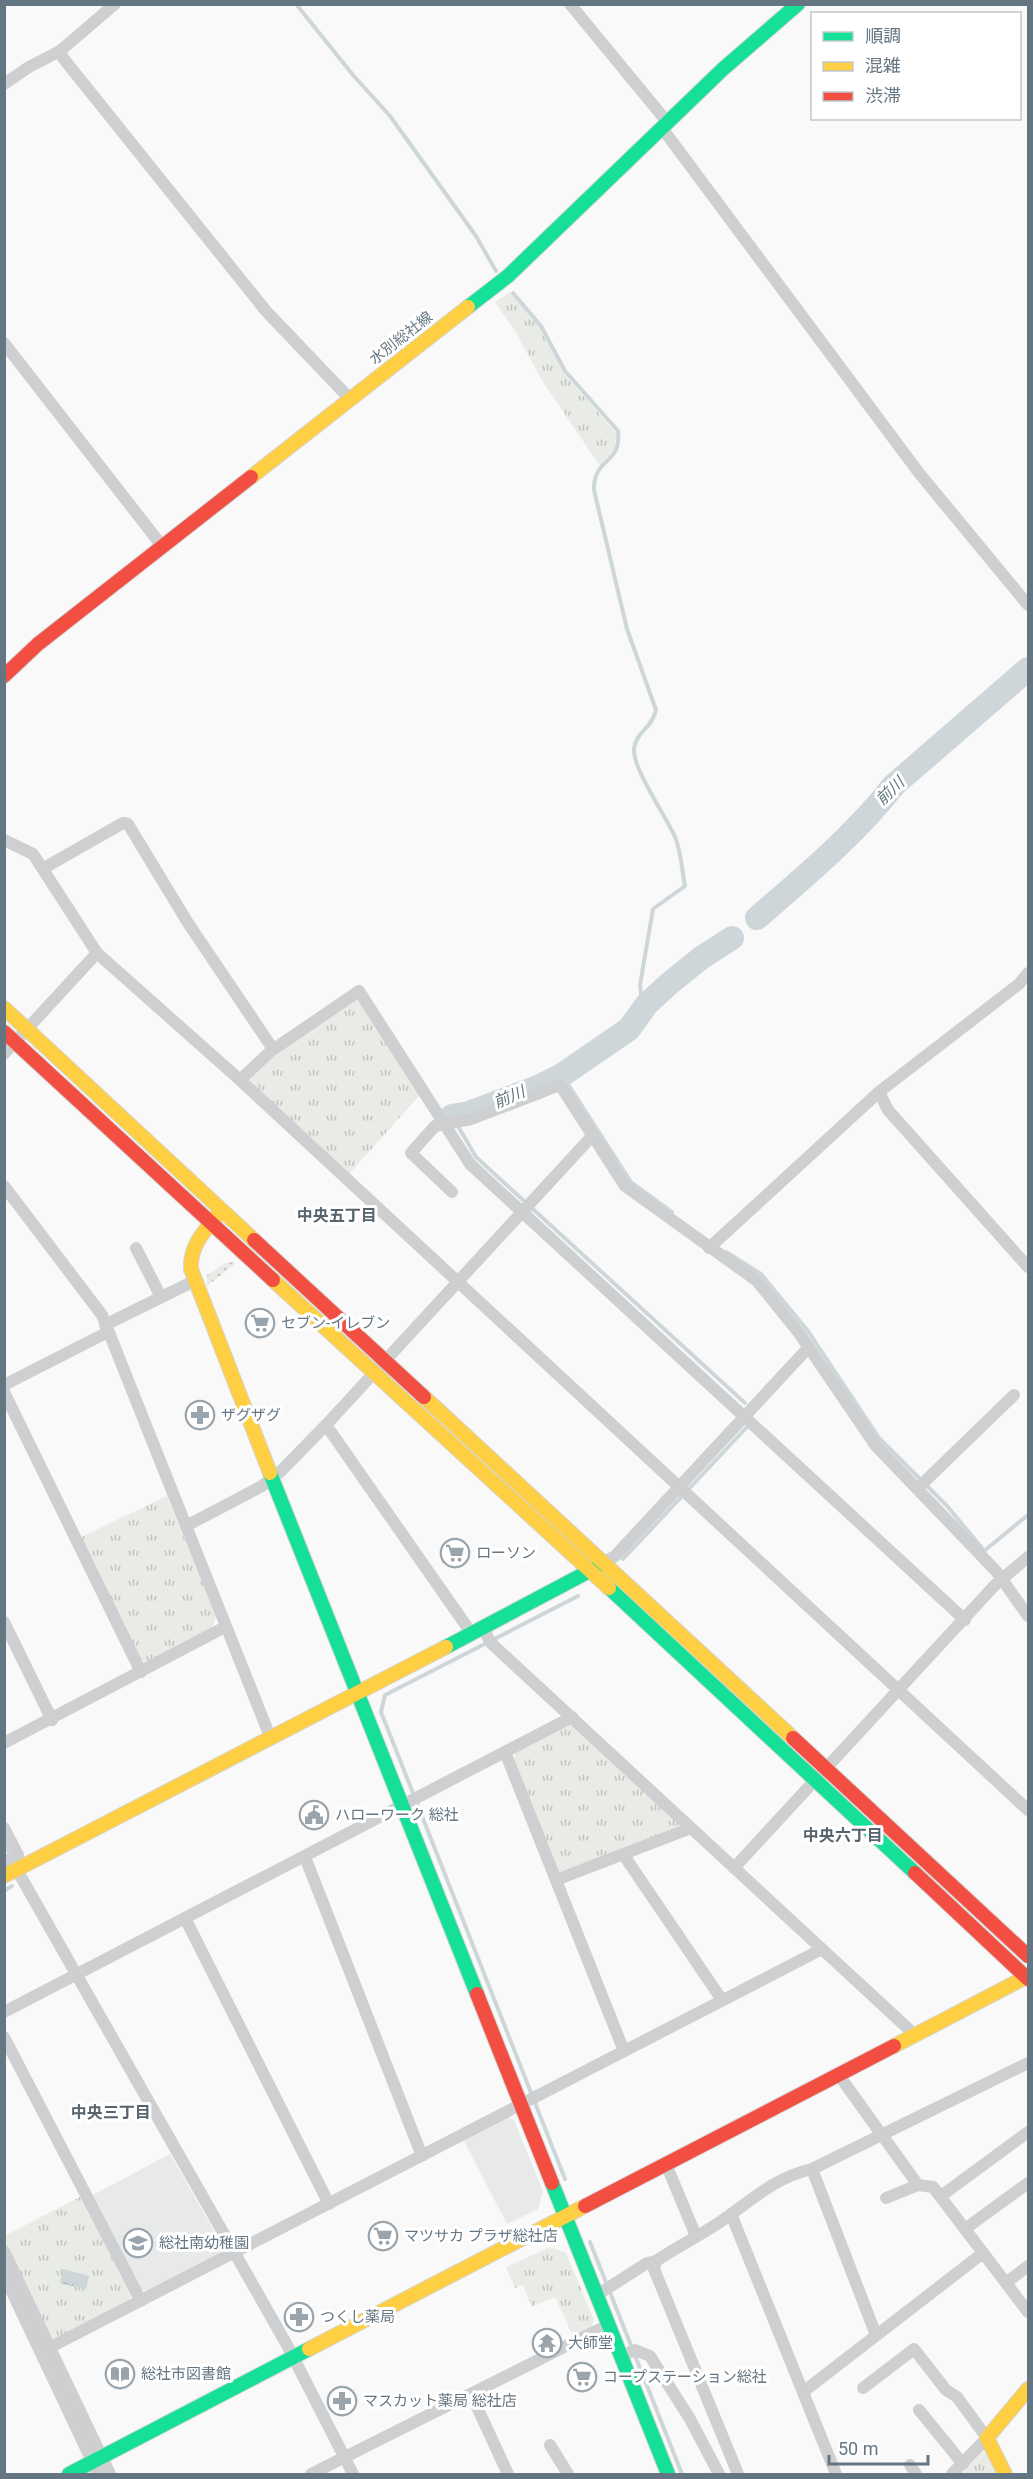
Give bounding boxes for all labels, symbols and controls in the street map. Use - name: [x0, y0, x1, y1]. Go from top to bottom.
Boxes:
- legend: [811, 12, 1021, 120]
- text: 順調: [865, 25, 901, 46]
- text: 混雑: [865, 55, 901, 76]
- text: 渋滞: [865, 85, 901, 106]
- street label: 水別総社線: [366, 308, 436, 368]
- water label: 前川: [872, 772, 910, 809]
- water label: 前川: [491, 1081, 529, 1112]
- district label: 中央五丁目: [297, 1206, 377, 1225]
- supermarket icon: セブン-イレブン: [244, 1307, 276, 1339]
- place label: セブン-イレブン: [281, 1314, 390, 1332]
- pharmacy icon: ザグザグ: [184, 1399, 216, 1431]
- place label: ザグザグ: [221, 1406, 281, 1424]
- supermarket icon: ローソン: [439, 1537, 471, 1569]
- place label: ローソン: [476, 1544, 536, 1562]
- public building icon: ハローワーク 総社: [298, 1799, 330, 1831]
- place label: ハローワーク 総社: [335, 1806, 459, 1824]
- district label: 中央六丁目: [803, 1826, 883, 1845]
- district label: 中央三丁目: [71, 2103, 151, 2122]
- supermarket icon: マツサカ プラザ総社店: [367, 2220, 399, 2252]
- school or university icon: 総社南幼稚園: [122, 2227, 154, 2259]
- place label: マツサカ プラザ総社店: [404, 2227, 558, 2245]
- place label: 総社南幼稚園: [159, 2234, 249, 2252]
- pharmacy icon: つくし薬局: [283, 2301, 315, 2333]
- place label: つくし薬局: [320, 2308, 395, 2326]
- temple icon: 大師堂: [531, 2327, 563, 2359]
- place label: 大師堂: [568, 2334, 613, 2352]
- library icon: 総社市図書館: [104, 2358, 136, 2390]
- supermarket icon: コープステーション総社: [566, 2361, 598, 2393]
- place label: 総社市図書館: [141, 2365, 231, 2383]
- place label: コープステーション総社: [603, 2368, 767, 2386]
- pharmacy icon: マスカット薬局 総社店: [326, 2385, 358, 2417]
- place label: マスカット薬局 総社店: [363, 2392, 517, 2410]
- scale bar: [829, 2428, 928, 2466]
- text: 50 m: [838, 2438, 878, 2459]

